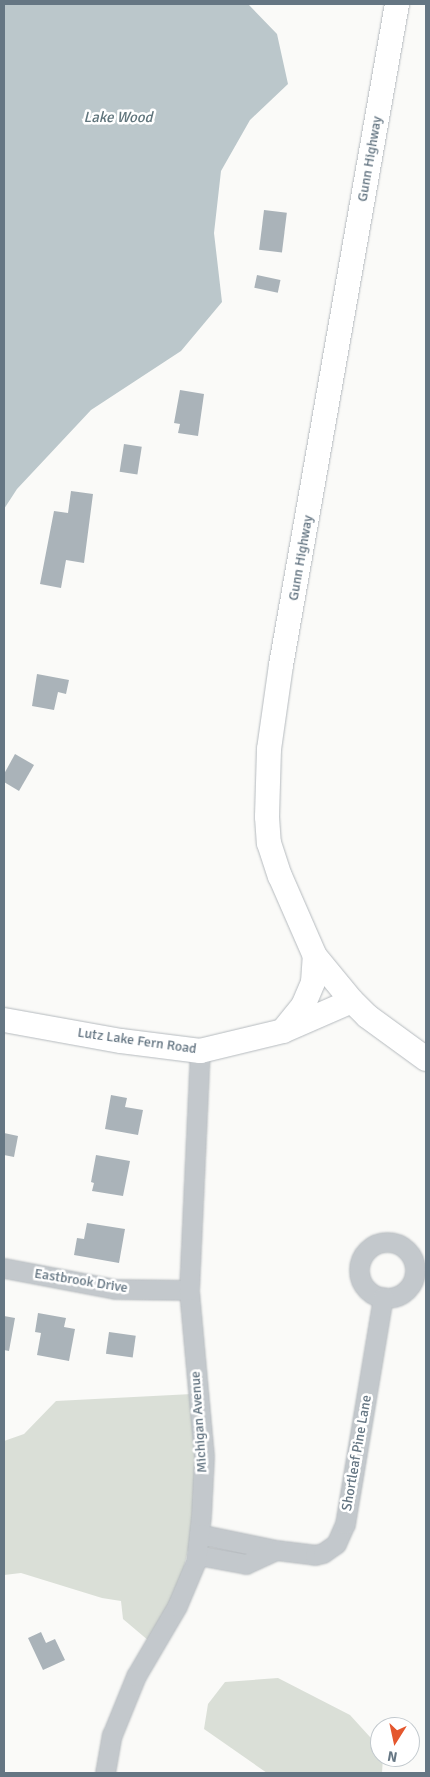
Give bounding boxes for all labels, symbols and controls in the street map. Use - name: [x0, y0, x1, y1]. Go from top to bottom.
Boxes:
- water label: Lake Wood: [83, 109, 153, 127]
- street label: Gunn Highway: [354, 115, 386, 203]
- street label: Gunn Highway: [285, 514, 317, 602]
- street label: Lutz Lake Fern Road: [76, 1024, 198, 1058]
- street label: Eastbrook Drive: [33, 1265, 129, 1297]
- street label: Michigan Avenue: [187, 1370, 211, 1474]
- street label: Shortleaf Pine Lane: [339, 1394, 375, 1512]
- north arrow: [370, 1717, 420, 1767]
- text: N: [386, 1747, 399, 1765]

